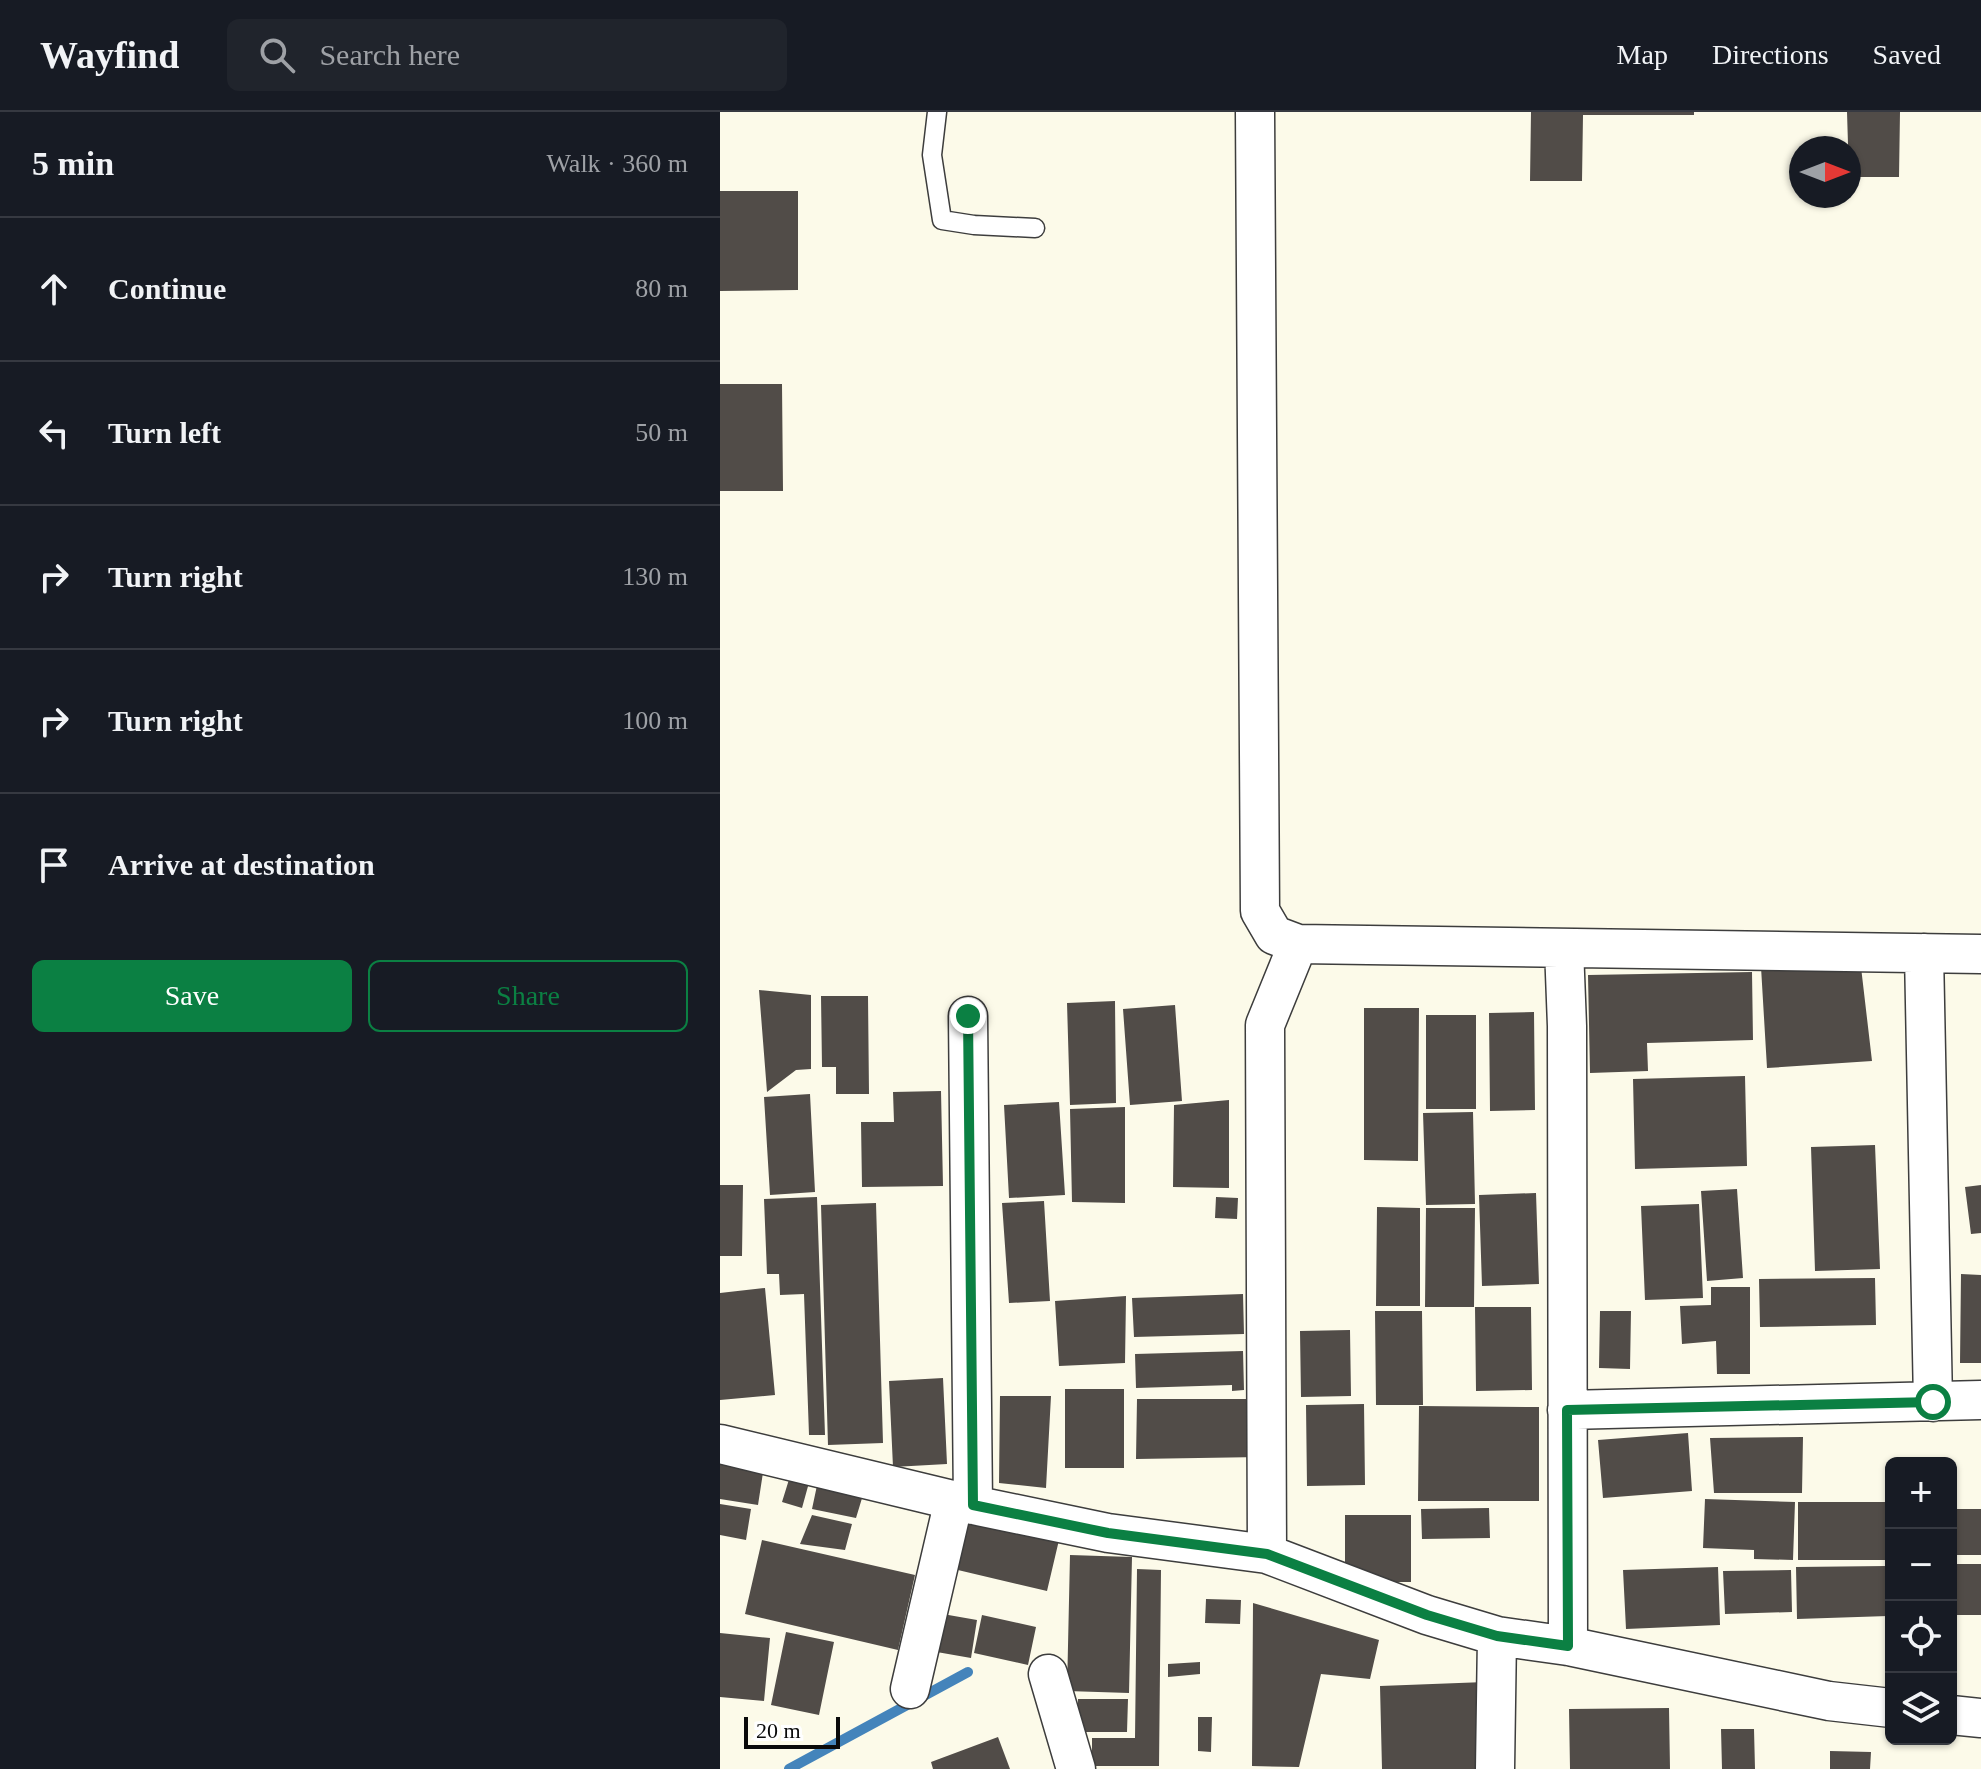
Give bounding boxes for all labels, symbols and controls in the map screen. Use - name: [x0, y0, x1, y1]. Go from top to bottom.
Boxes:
- search box: [227, 19, 787, 91]
- icon: search: [255, 33, 299, 77]
- text: Wayfind: [40, 34, 179, 76]
- text: Search here: [319, 38, 460, 71]
- text: Map: [1617, 39, 1668, 70]
- text: Directions: [1712, 39, 1829, 70]
- text: Saved: [1873, 39, 1941, 70]
- north arrow: [1789, 136, 1861, 208]
- text: 5 min: [32, 145, 114, 182]
- text: Walk · 360 m: [546, 149, 688, 178]
- icon: ahead: [32, 267, 76, 311]
- text: Continue: [108, 272, 226, 305]
- text: 80 m: [635, 274, 688, 303]
- icon: left: [32, 411, 76, 455]
- text: Turn left: [108, 416, 221, 449]
- text: 50 m: [635, 418, 688, 447]
- icon: right: [32, 555, 76, 599]
- text: Turn right: [108, 560, 243, 593]
- text: 130 m: [622, 562, 688, 591]
- icon: right: [32, 699, 76, 743]
- text: Turn right: [108, 704, 243, 737]
- text: 100 m: [622, 706, 688, 735]
- icon: arrive: [32, 843, 76, 887]
- text: Arrive at destination: [108, 848, 375, 881]
- button: Save: [32, 960, 352, 1032]
- button: Share: [368, 960, 688, 1032]
- route end: [950, 998, 986, 1034]
- route start: [1915, 1384, 1951, 1420]
- map controls: [1885, 1457, 1957, 1745]
- button: +: [1885, 1457, 1957, 1529]
- button: −: [1885, 1529, 1957, 1601]
- button: locate: [1885, 1601, 1957, 1673]
- button: layers: [1885, 1673, 1957, 1745]
- scale bar: [744, 1713, 840, 1749]
- text: 20 m: [756, 1718, 801, 1743]

